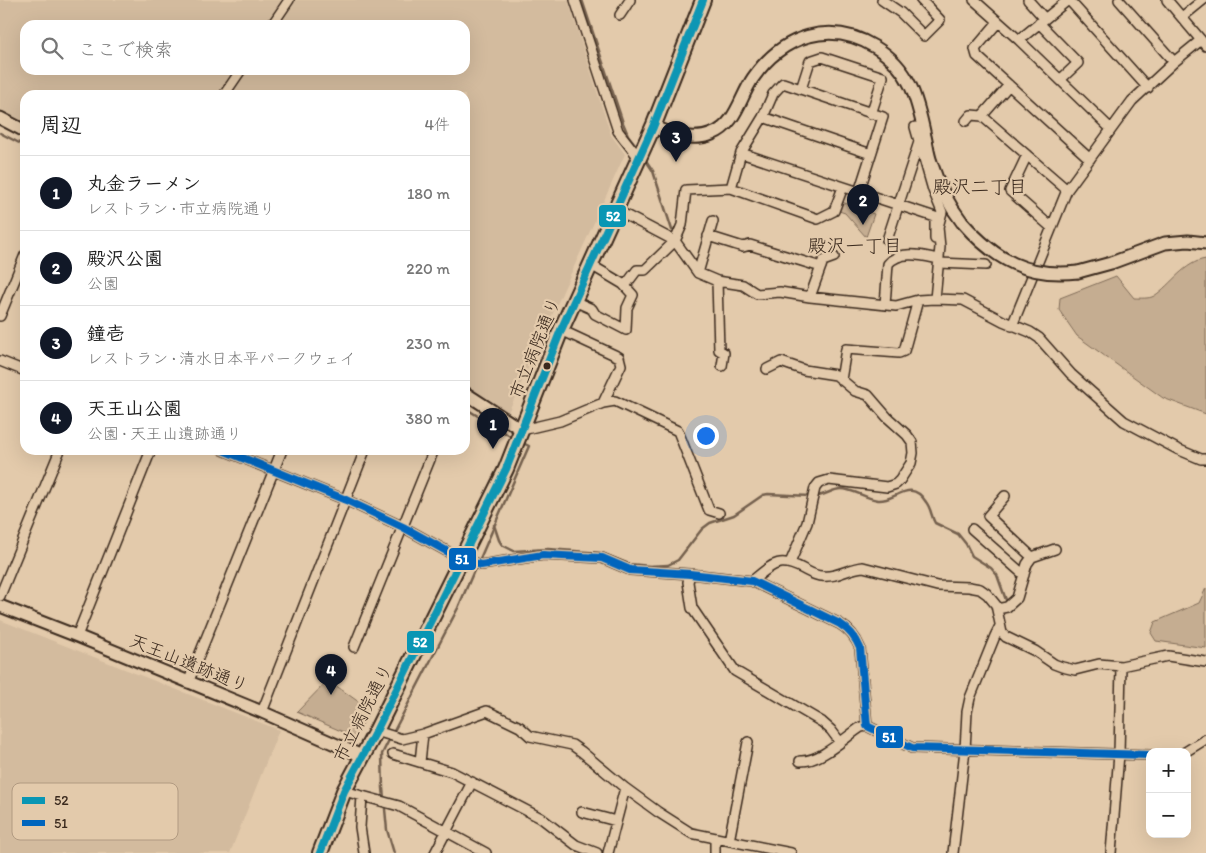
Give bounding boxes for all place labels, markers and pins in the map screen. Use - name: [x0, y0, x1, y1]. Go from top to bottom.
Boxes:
- pin: 3: [660, 121, 692, 162]
- pin: 2: [847, 184, 879, 225]
- unlabelled marker: [542, 361, 552, 371]
- pin: 1: [477, 408, 509, 449]
- pin: 4: [315, 654, 347, 695]

